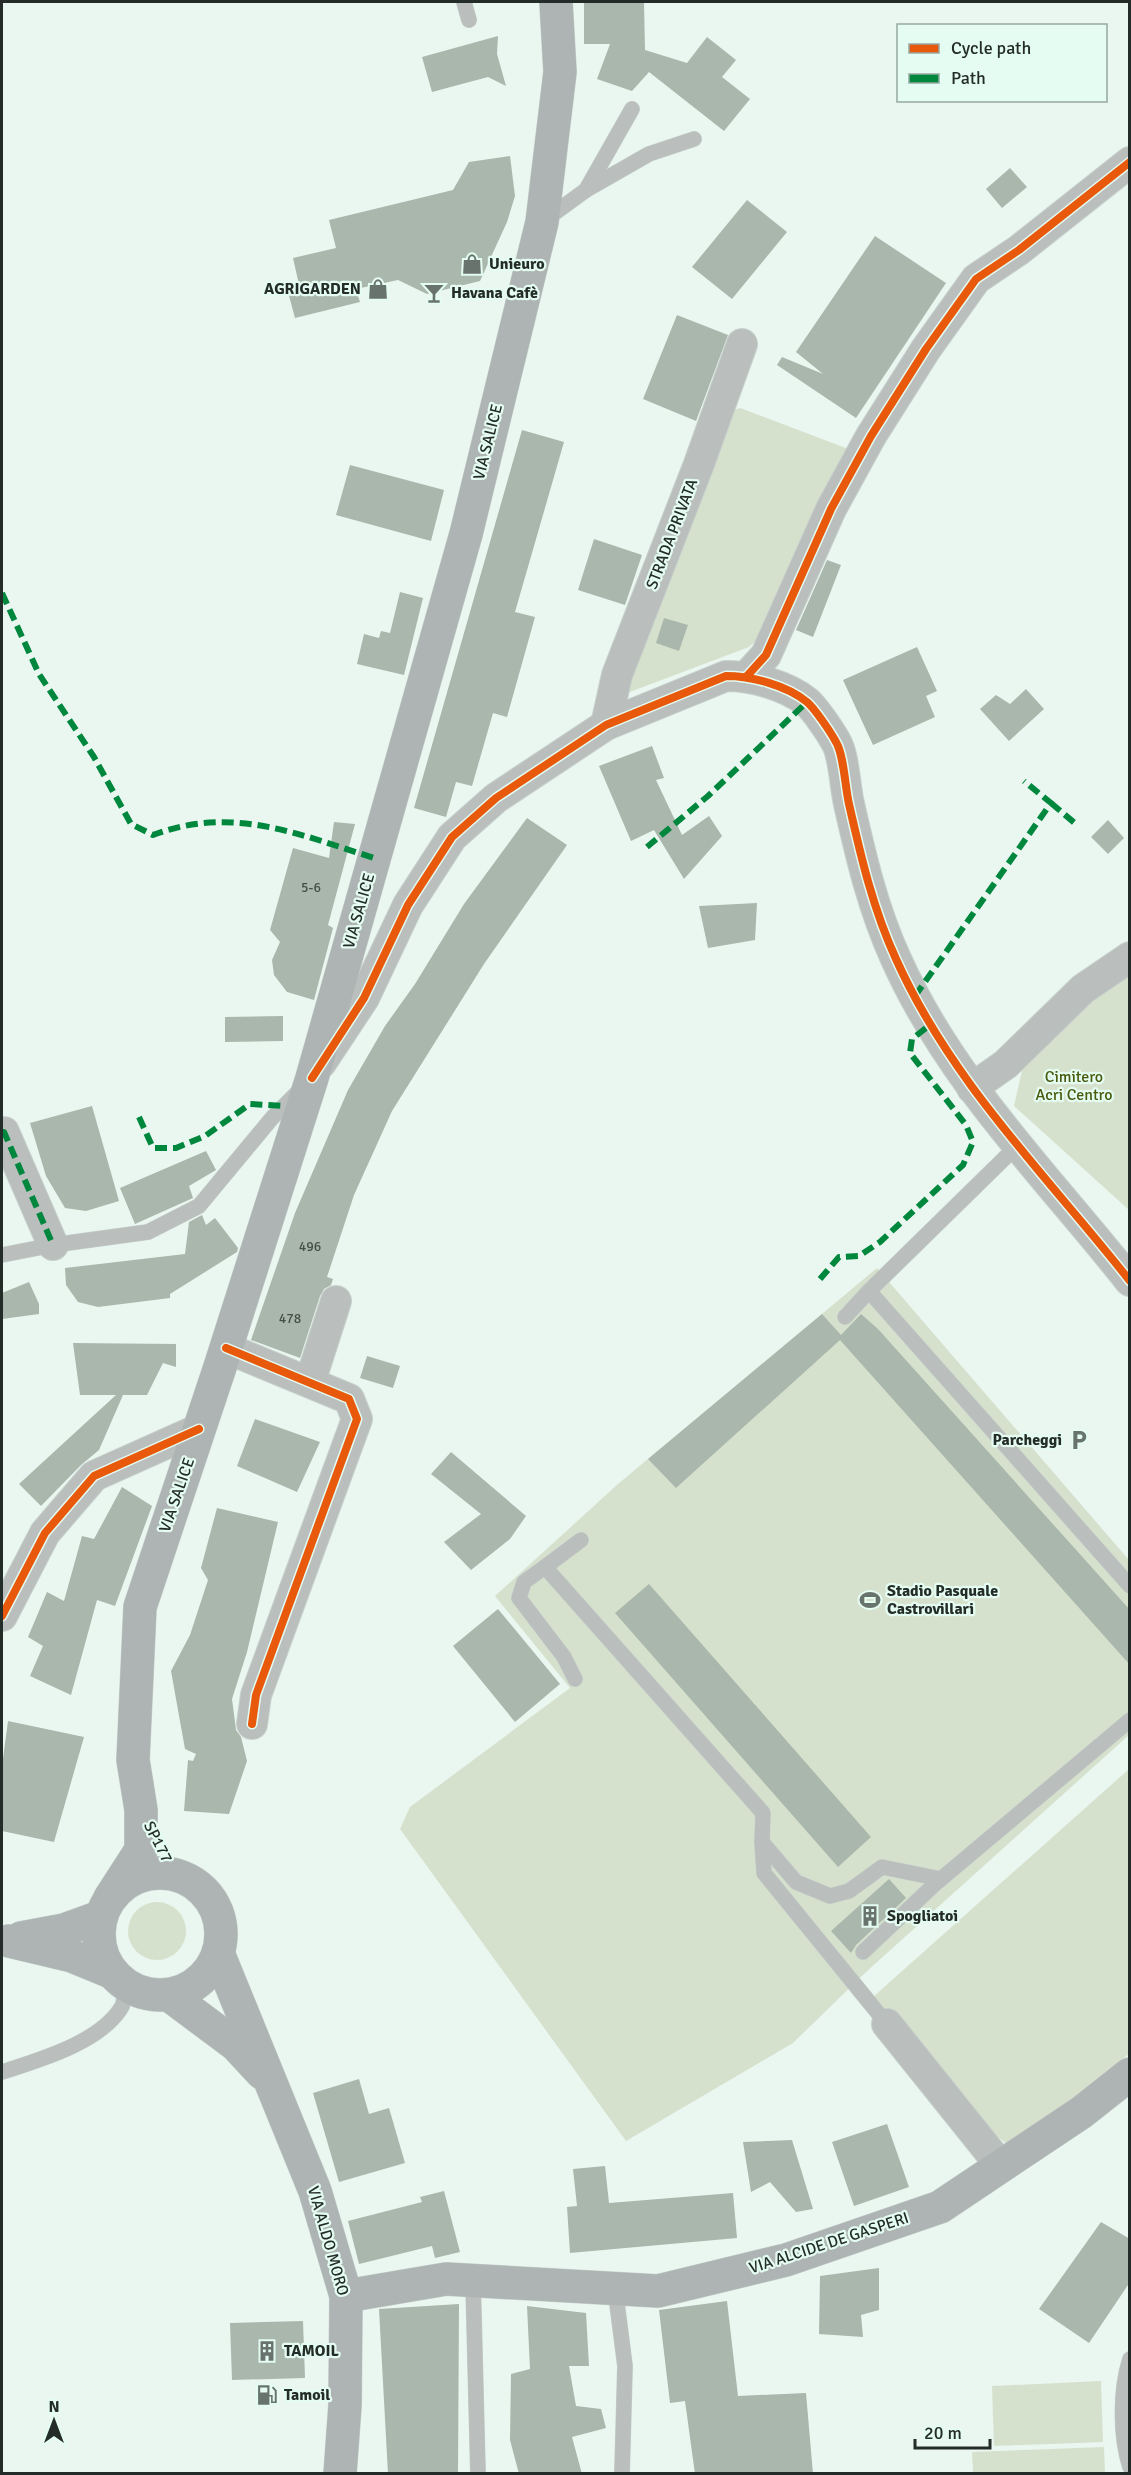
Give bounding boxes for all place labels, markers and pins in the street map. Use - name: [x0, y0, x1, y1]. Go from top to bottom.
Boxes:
- shop icon: Unieuro: [460, 252, 484, 276]
- place label: Unieuro: [489, 254, 545, 274]
- shop icon: AGRIGARDEN: [366, 277, 390, 301]
- place label: AGRIGARDEN: [264, 279, 361, 299]
- bar icon: Havana Cafè: [422, 281, 446, 305]
- place label: Havana Cafè: [451, 283, 538, 303]
- parking icon: Parcheggi: [1067, 1428, 1091, 1452]
- place label: Parcheggi: [992, 1430, 1062, 1450]
- place label: Stadio Pasquale Castrovillari: [887, 1581, 998, 1619]
- sports icon: Stadio Pasquale Castrovillari: [858, 1588, 882, 1612]
- building icon: Spogliatoi: [858, 1904, 882, 1928]
- place label: Spogliatoi: [887, 1906, 958, 1926]
- building icon: TAMOIL: [255, 2339, 279, 2363]
- place label: TAMOIL: [284, 2341, 339, 2361]
- fuel station icon: Tamoil: [255, 2383, 279, 2407]
- place label: Tamoil: [284, 2385, 330, 2405]

